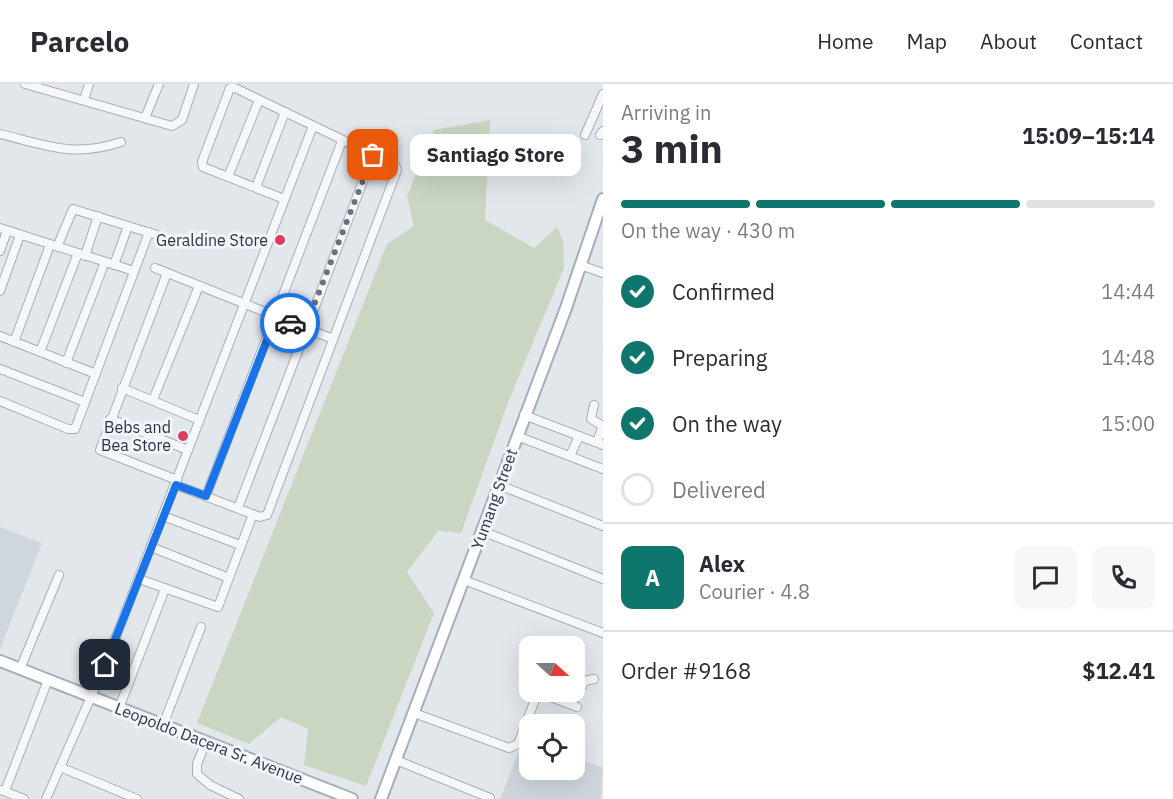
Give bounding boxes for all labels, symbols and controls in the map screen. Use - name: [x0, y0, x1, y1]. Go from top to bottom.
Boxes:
- text: Parcelo: [30, 23, 129, 60]
- text: Home: [817, 27, 874, 55]
- text: Map: [907, 27, 947, 55]
- text: About: [980, 27, 1037, 55]
- text: Contact: [1070, 27, 1143, 55]
- text: Arriving in: [621, 99, 711, 126]
- text: 15:09–15:14: [1022, 121, 1155, 150]
- text: 3 min: [621, 123, 723, 174]
- pin: [347, 129, 398, 180]
- callout: Santiago Store: [409, 134, 580, 176]
- icon: bag: [356, 138, 389, 171]
- text: Santiago Store: [427, 141, 564, 168]
- text: On the way · 430 m: [621, 217, 795, 244]
- place label: Geraldine Store: [156, 230, 268, 250]
- marker: Geraldine Store: [273, 233, 287, 247]
- icon: check: [621, 275, 654, 308]
- text: Confirmed: [672, 277, 775, 306]
- text: 14:44: [1101, 278, 1155, 305]
- courier: [260, 293, 320, 353]
- icon: car: [274, 307, 307, 340]
- icon: check: [621, 341, 654, 374]
- text: Preparing: [672, 343, 767, 372]
- text: 14:48: [1101, 344, 1155, 371]
- icon: check: [621, 407, 654, 440]
- text: On the way: [672, 409, 782, 438]
- text: 15:00: [1101, 410, 1155, 437]
- place label: Bebs and Bea Store: [101, 417, 171, 455]
- marker: Bebs and Bea Store: [176, 429, 190, 443]
- street label: Yumang Street: [467, 446, 521, 552]
- text: Delivered: [672, 475, 766, 504]
- button: chat: [1014, 546, 1077, 609]
- button: phone: [1092, 546, 1155, 609]
- text: Alex: [699, 549, 745, 578]
- text: A: [645, 563, 660, 592]
- text: Courier · 4.8: [699, 578, 810, 605]
- north arrow: [519, 636, 585, 702]
- map controls: [519, 636, 585, 780]
- pin: [79, 639, 130, 690]
- icon: home: [88, 648, 121, 681]
- text: Order #9168: [621, 656, 751, 685]
- text: $12.41: [1082, 656, 1155, 685]
- street label: Leopoldo Dacera Sr. Avenue: [112, 698, 306, 788]
- button: locate: [519, 714, 585, 780]

